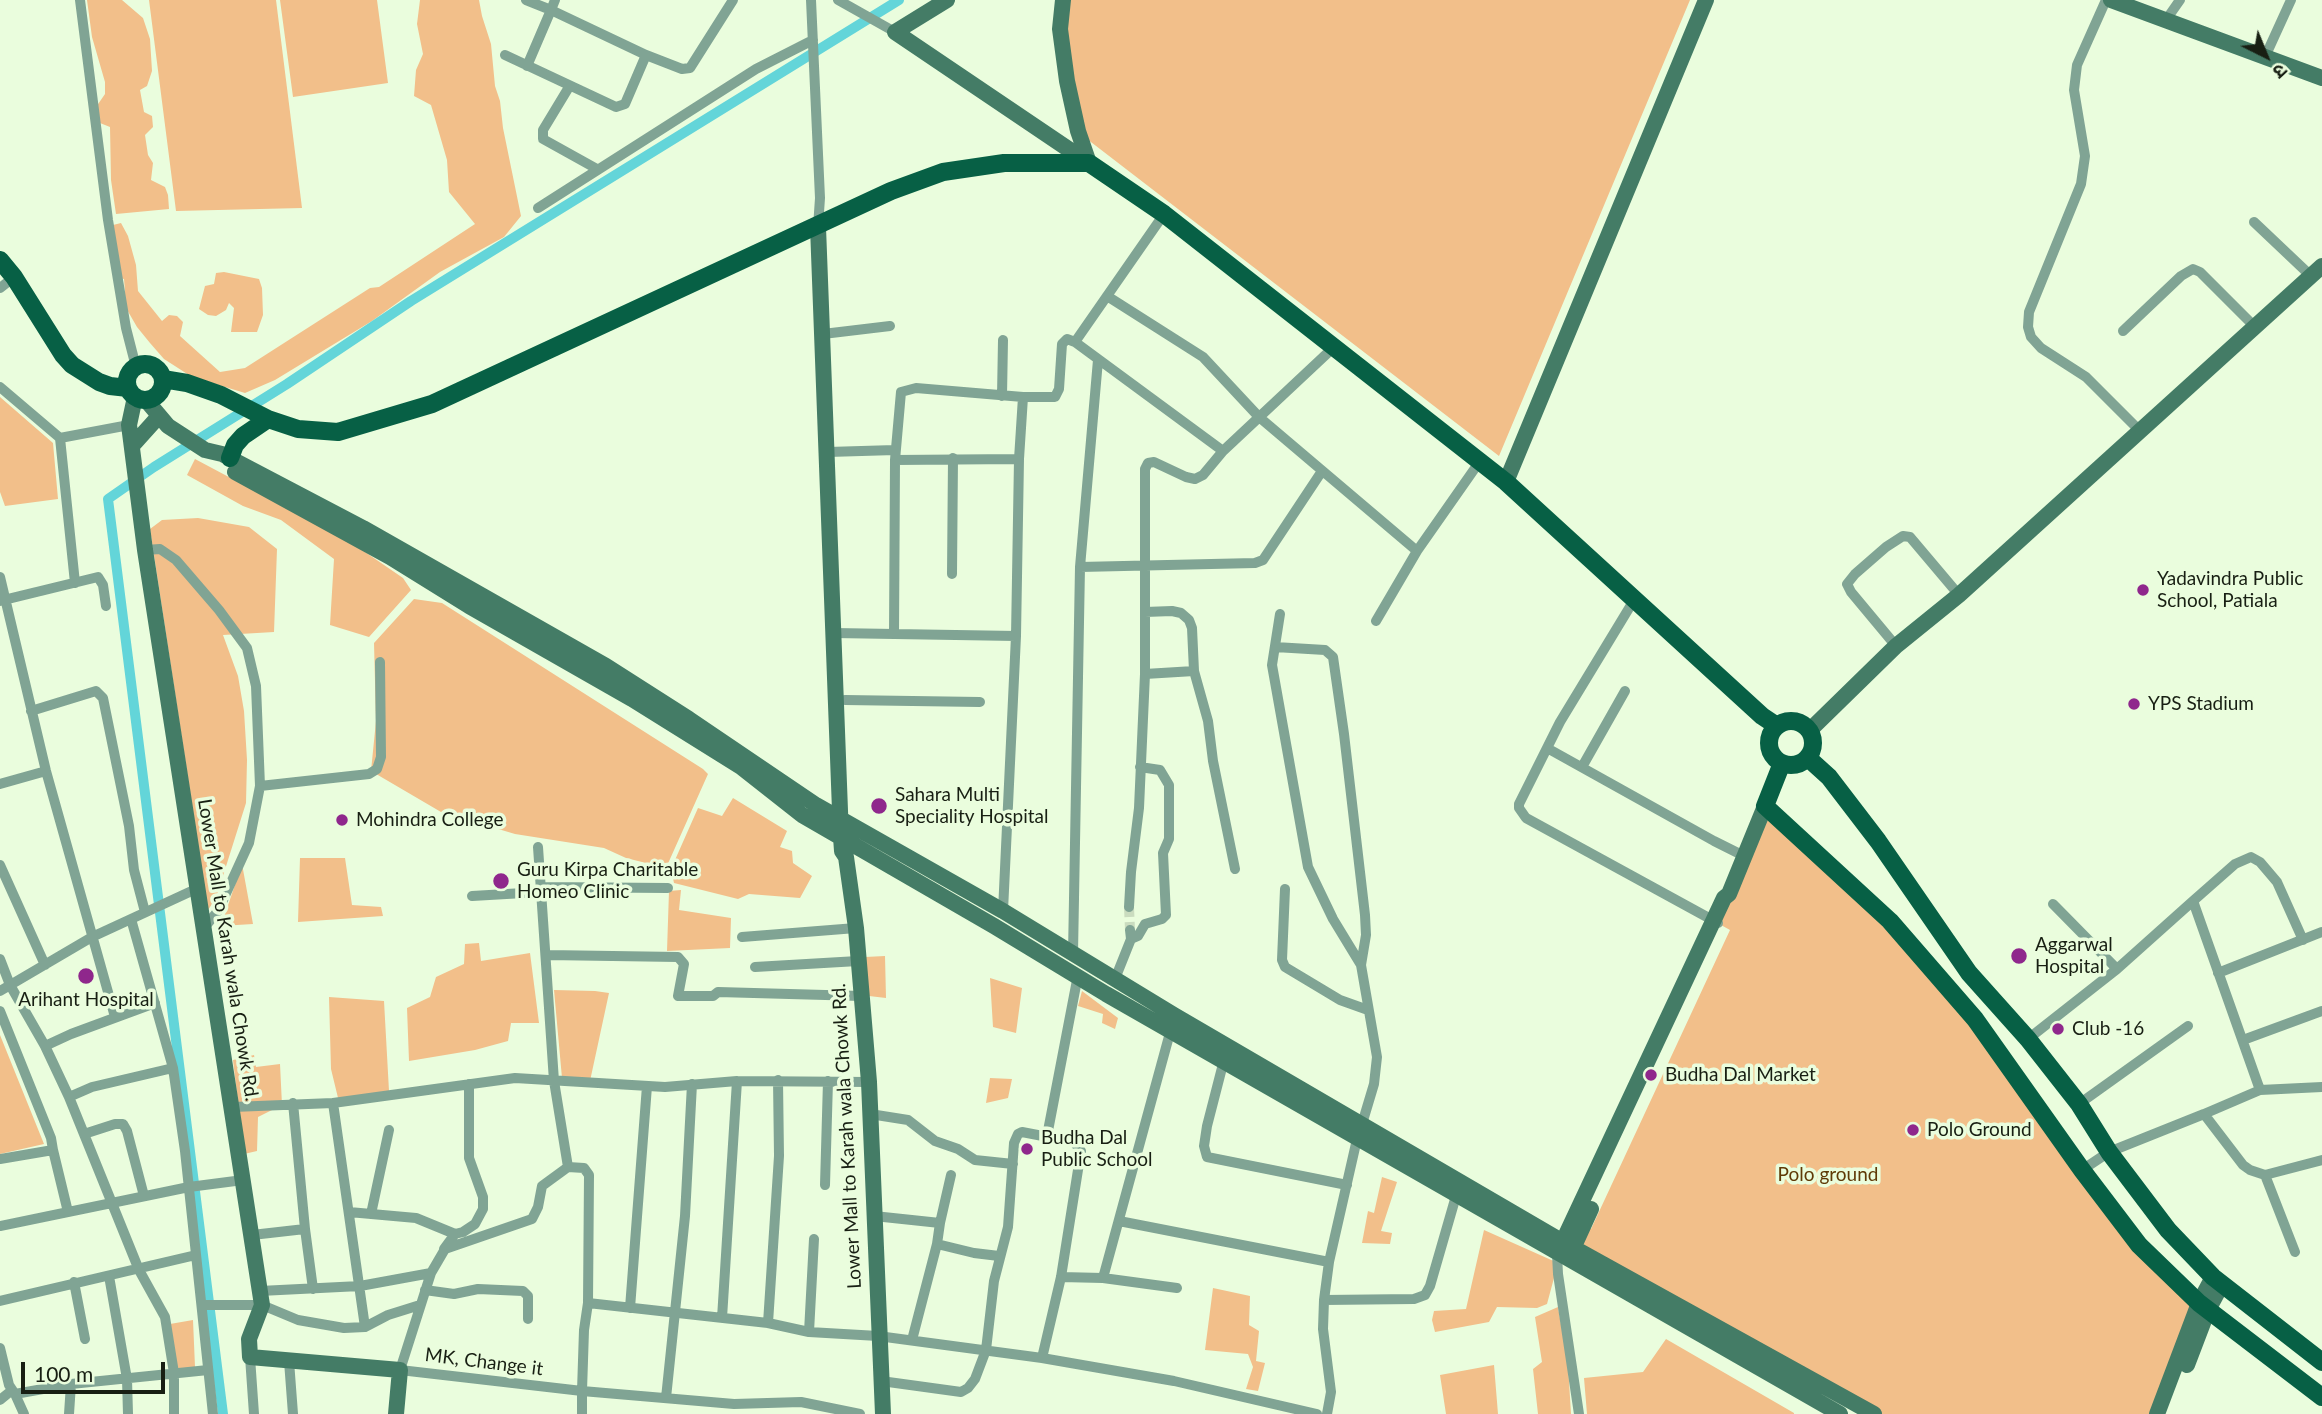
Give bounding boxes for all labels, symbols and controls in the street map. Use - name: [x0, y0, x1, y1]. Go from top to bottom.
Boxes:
- north arrow: [2231, 21, 2301, 91]
- text: उ: [2269, 60, 2293, 84]
- place label: Yadavindra Public School, Patiala: [2157, 568, 2303, 612]
- marker: Yadavindra Public School, Patiala: [2135, 582, 2151, 598]
- place label: YPS Stadium: [2148, 693, 2254, 715]
- marker: YPS Stadium: [2126, 696, 2142, 712]
- place label: Sahara Multi Speciality Hospital: [895, 784, 1049, 828]
- marker: Sahara Multi Speciality Hospital: [869, 796, 889, 816]
- street label: Lower Mall to Karah wala Chowk Rd.: [193, 797, 263, 1103]
- place label: Mohindra College: [356, 809, 504, 831]
- marker: Mohindra College: [334, 812, 350, 828]
- place label: Guru Kirpa Charitable Homeo Clinic: [517, 859, 698, 903]
- marker: Guru Kirpa Charitable Homeo Clinic: [491, 871, 511, 891]
- place label: Aggarwal Hospital: [2035, 934, 2113, 978]
- marker: Aggarwal Hospital: [2009, 946, 2029, 966]
- marker: Arihant Hospital: [76, 966, 96, 986]
- street label: Lower Mall to Karah wala Chowk Rd.: [828, 983, 866, 1289]
- place label: Arihant Hospital: [18, 989, 154, 1011]
- place label: Club -16: [2072, 1018, 2144, 1040]
- marker: Club -16: [2050, 1021, 2066, 1037]
- place label: Budha Dal Market: [1665, 1064, 1816, 1086]
- marker: Budha Dal Market: [1643, 1067, 1659, 1083]
- place label: Polo Ground: [1927, 1119, 2032, 1141]
- marker: Polo Ground: [1905, 1122, 1921, 1138]
- place label: Budha Dal Public School: [1041, 1127, 1152, 1171]
- marker: Budha Dal Public School: [1019, 1141, 1035, 1157]
- park label: Polo ground: [1778, 1164, 1878, 1186]
- street label: MK, Change it: [424, 1343, 544, 1381]
- scale bar: [24, 1348, 168, 1392]
- text: 100 m: [34, 1361, 93, 1386]

